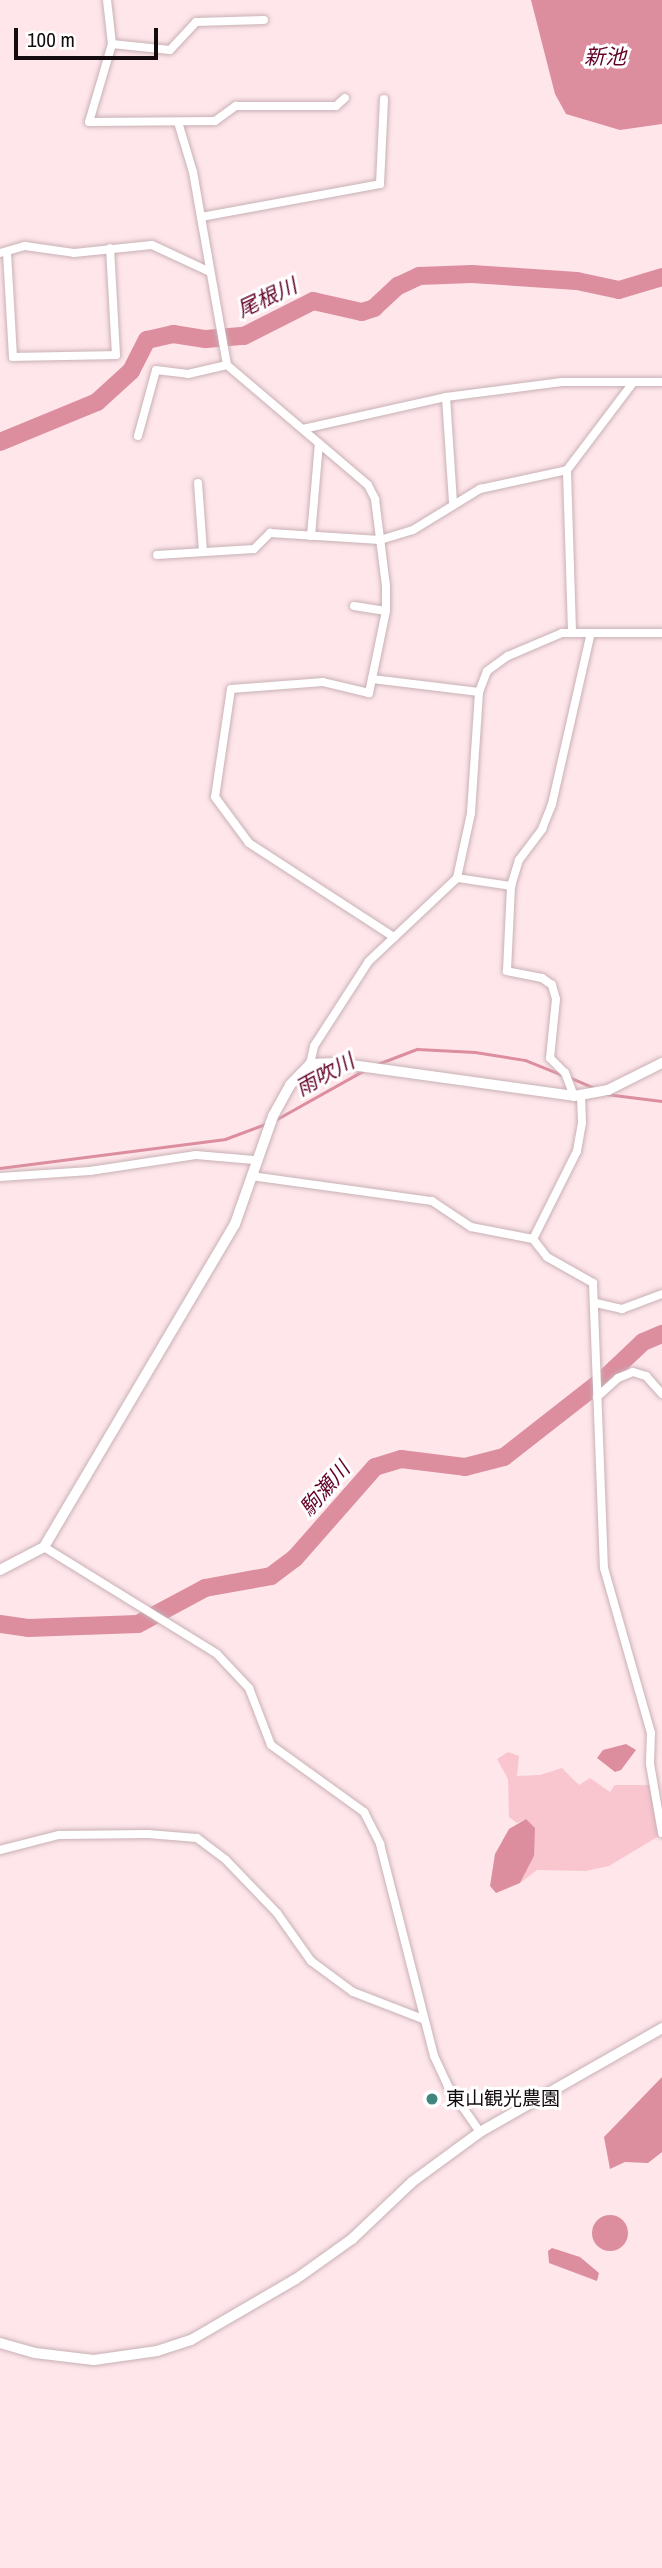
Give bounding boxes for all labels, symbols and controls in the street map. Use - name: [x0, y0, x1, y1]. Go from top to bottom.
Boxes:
- scale bar: [18, 14, 161, 58]
- text: 100 m: [27, 25, 75, 54]
- water label: 新池: [584, 44, 626, 70]
- water label: 尾根川: [233, 273, 301, 323]
- water label: 雨吹川: [291, 1049, 359, 1101]
- water label: 駒瀬川: [295, 1457, 355, 1521]
- place label: 東山観光農園: [446, 2088, 560, 2110]
- marker: 東山観光農園: [424, 2091, 440, 2107]

